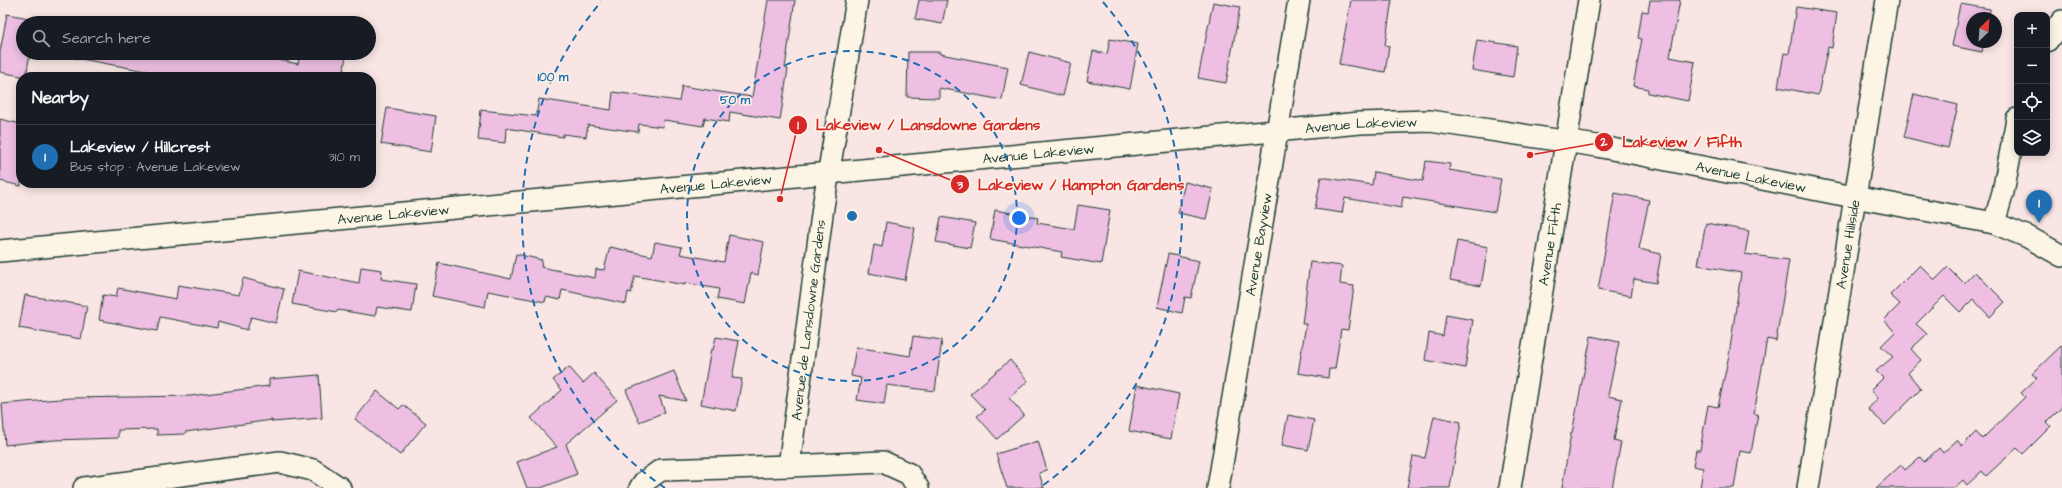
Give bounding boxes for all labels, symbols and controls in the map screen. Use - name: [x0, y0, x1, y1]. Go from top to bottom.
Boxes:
- north arrow: [1966, 12, 2002, 48]
- map controls: [2014, 12, 2050, 156]
- button: +: [2014, 12, 2050, 48]
- search box: [16, 16, 376, 60]
- icon: search: [30, 27, 52, 49]
- text: Search here: [62, 28, 151, 49]
- button: −: [2014, 48, 2050, 84]
- text: 100 m: [538, 69, 569, 86]
- button: locate: [2014, 84, 2050, 120]
- text: Nearby: [32, 86, 89, 110]
- text: 50 m: [720, 92, 751, 109]
- callout: Lakeview / Lansdowne Gardens: [788, 111, 1049, 138]
- street label: Avenue Lakeview: [1304, 112, 1417, 139]
- text: Lakeview / Lansdowne Gardens: [816, 115, 1041, 136]
- text: 1: [797, 117, 799, 134]
- button: layers: [2014, 120, 2050, 156]
- callout: Lakeview / Fifth: [1594, 128, 1750, 155]
- text: Lakeview / Fifth: [1622, 132, 1742, 153]
- text: 2: [1600, 134, 1608, 151]
- text: Lakeview / Hillcrest: [70, 137, 210, 158]
- street label: Avenue Lakeview: [982, 139, 1095, 169]
- text: 1: [44, 148, 46, 166]
- text: 310 m: [328, 148, 360, 166]
- street label: Avenue Lakeview: [1694, 157, 1808, 198]
- text: Bus stop · Avenue Lakeview: [70, 158, 240, 176]
- street label: Avenue Lakeview: [659, 169, 773, 200]
- callout: Lakeview / Hampton Gardens: [950, 171, 1192, 198]
- text: Lakeview / Hampton Gardens: [978, 175, 1185, 196]
- text: 3: [956, 177, 964, 194]
- pin: 1: [2026, 190, 2052, 223]
- street label: Avenue Bayview: [1241, 191, 1278, 298]
- street label: Avenue Hillside: [1831, 198, 1866, 290]
- street label: Avenue Lakeview: [336, 200, 450, 230]
- street label: Avenue Fifth: [1534, 201, 1567, 287]
- your location: [1009, 208, 1029, 228]
- centre of rings: [845, 209, 859, 223]
- street label: Avenue de Lansdowne Gardens: [787, 219, 831, 422]

